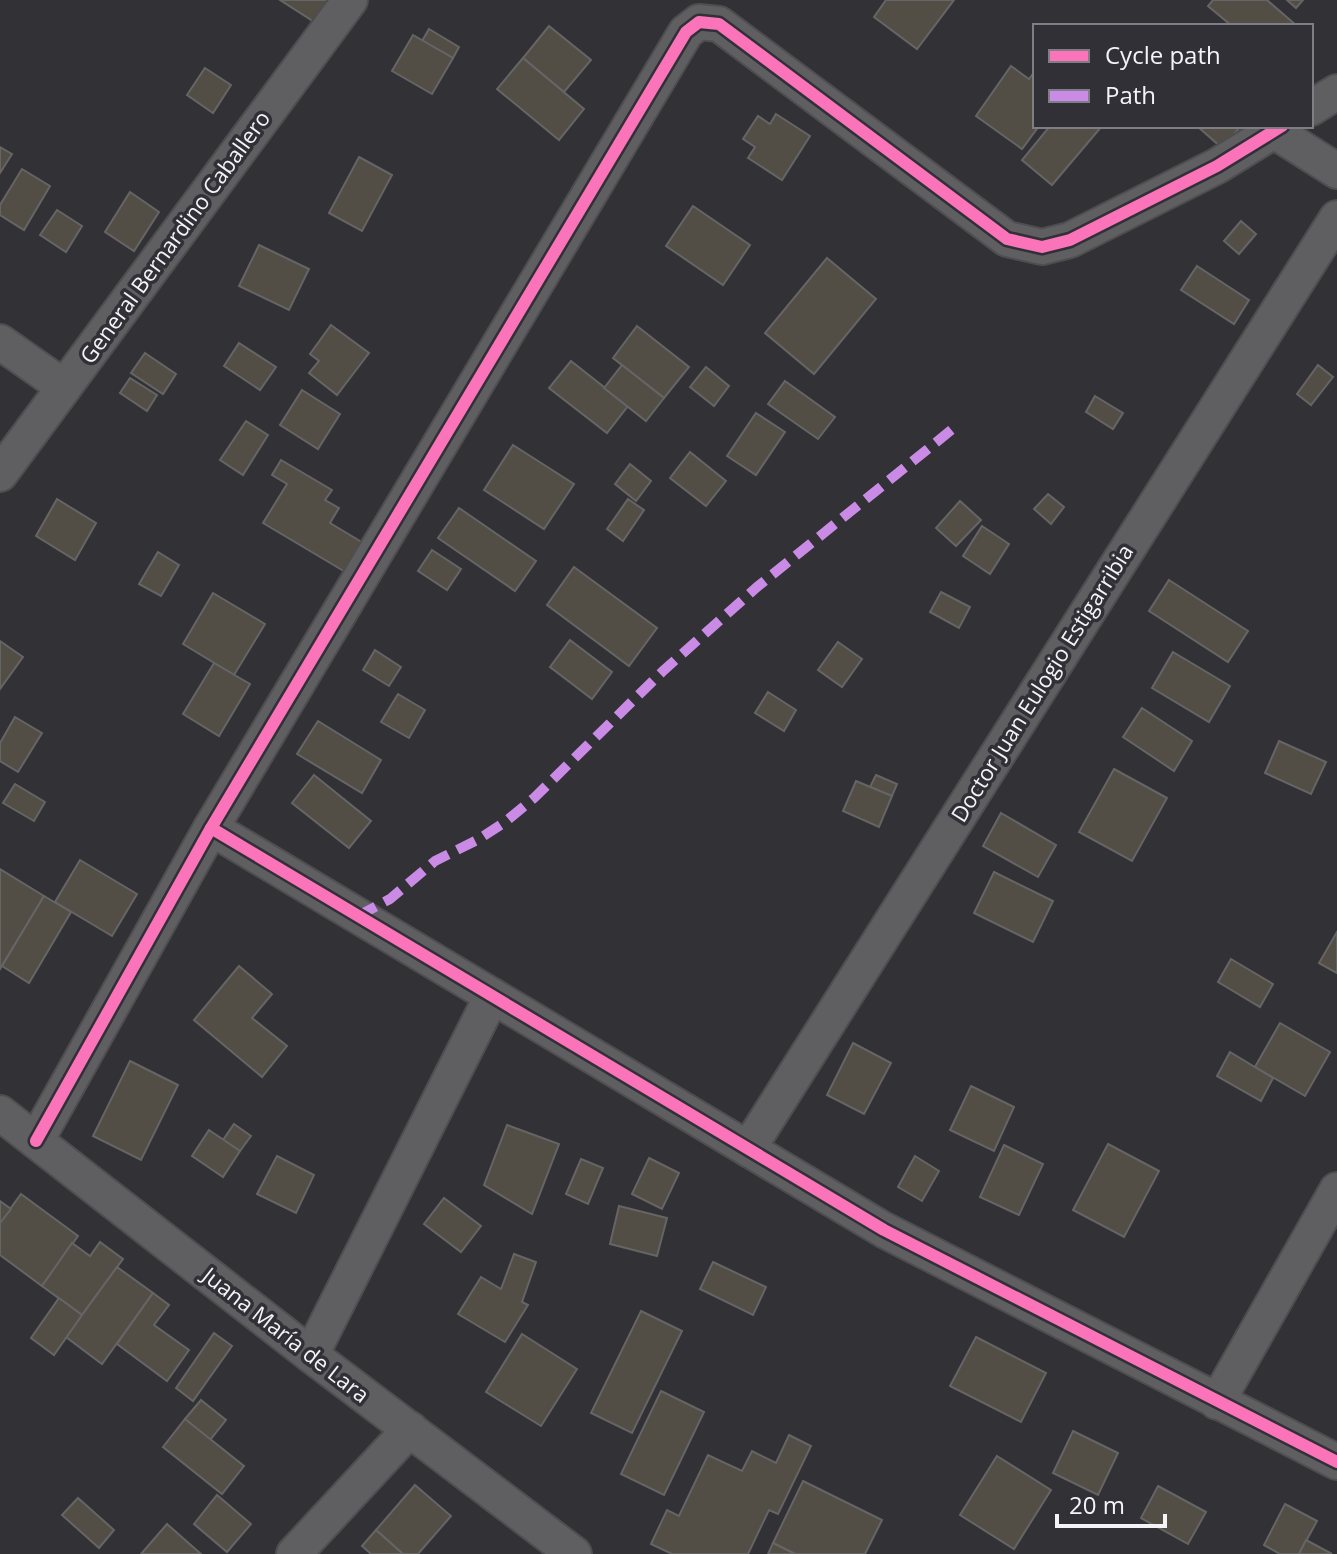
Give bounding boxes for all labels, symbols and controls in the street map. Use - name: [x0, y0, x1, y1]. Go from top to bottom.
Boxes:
- legend: [1033, 24, 1313, 128]
- text: Cycle path: [1105, 38, 1221, 71]
- text: Path: [1105, 78, 1156, 111]
- street label: General Bernardino Caballero: [72, 104, 276, 369]
- street label: Doctor Juan Eulogio Estigarribia: [943, 538, 1139, 827]
- street label: Juana María de Lara: [195, 1258, 376, 1409]
- scale bar: [1057, 1478, 1165, 1528]
- text: 20 m: [1069, 1488, 1125, 1521]

